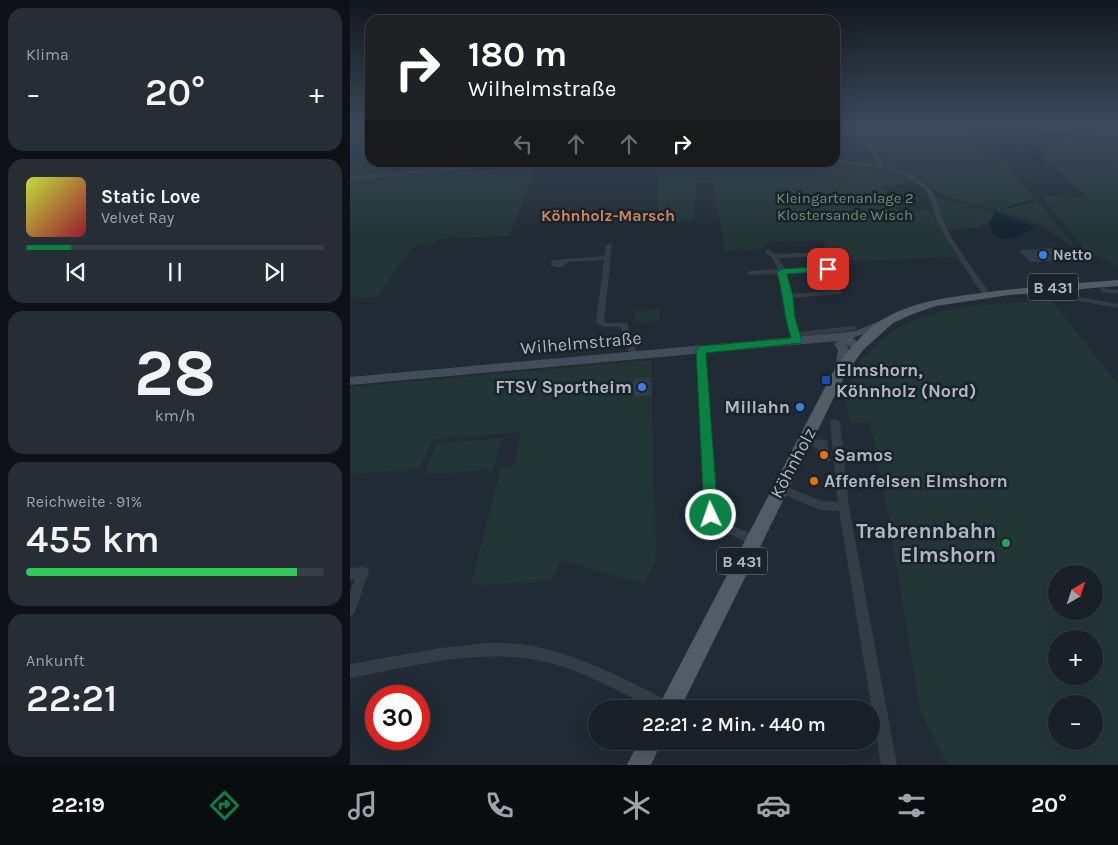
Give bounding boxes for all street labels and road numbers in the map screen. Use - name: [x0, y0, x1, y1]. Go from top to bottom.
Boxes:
- road number: B 431: [1028, 274, 1078, 300]
- street label: Wilhelmstraße: [520, 327, 642, 359]
- street label: Köhnholz: [765, 424, 821, 502]
- road number: B 431: [717, 548, 767, 574]

